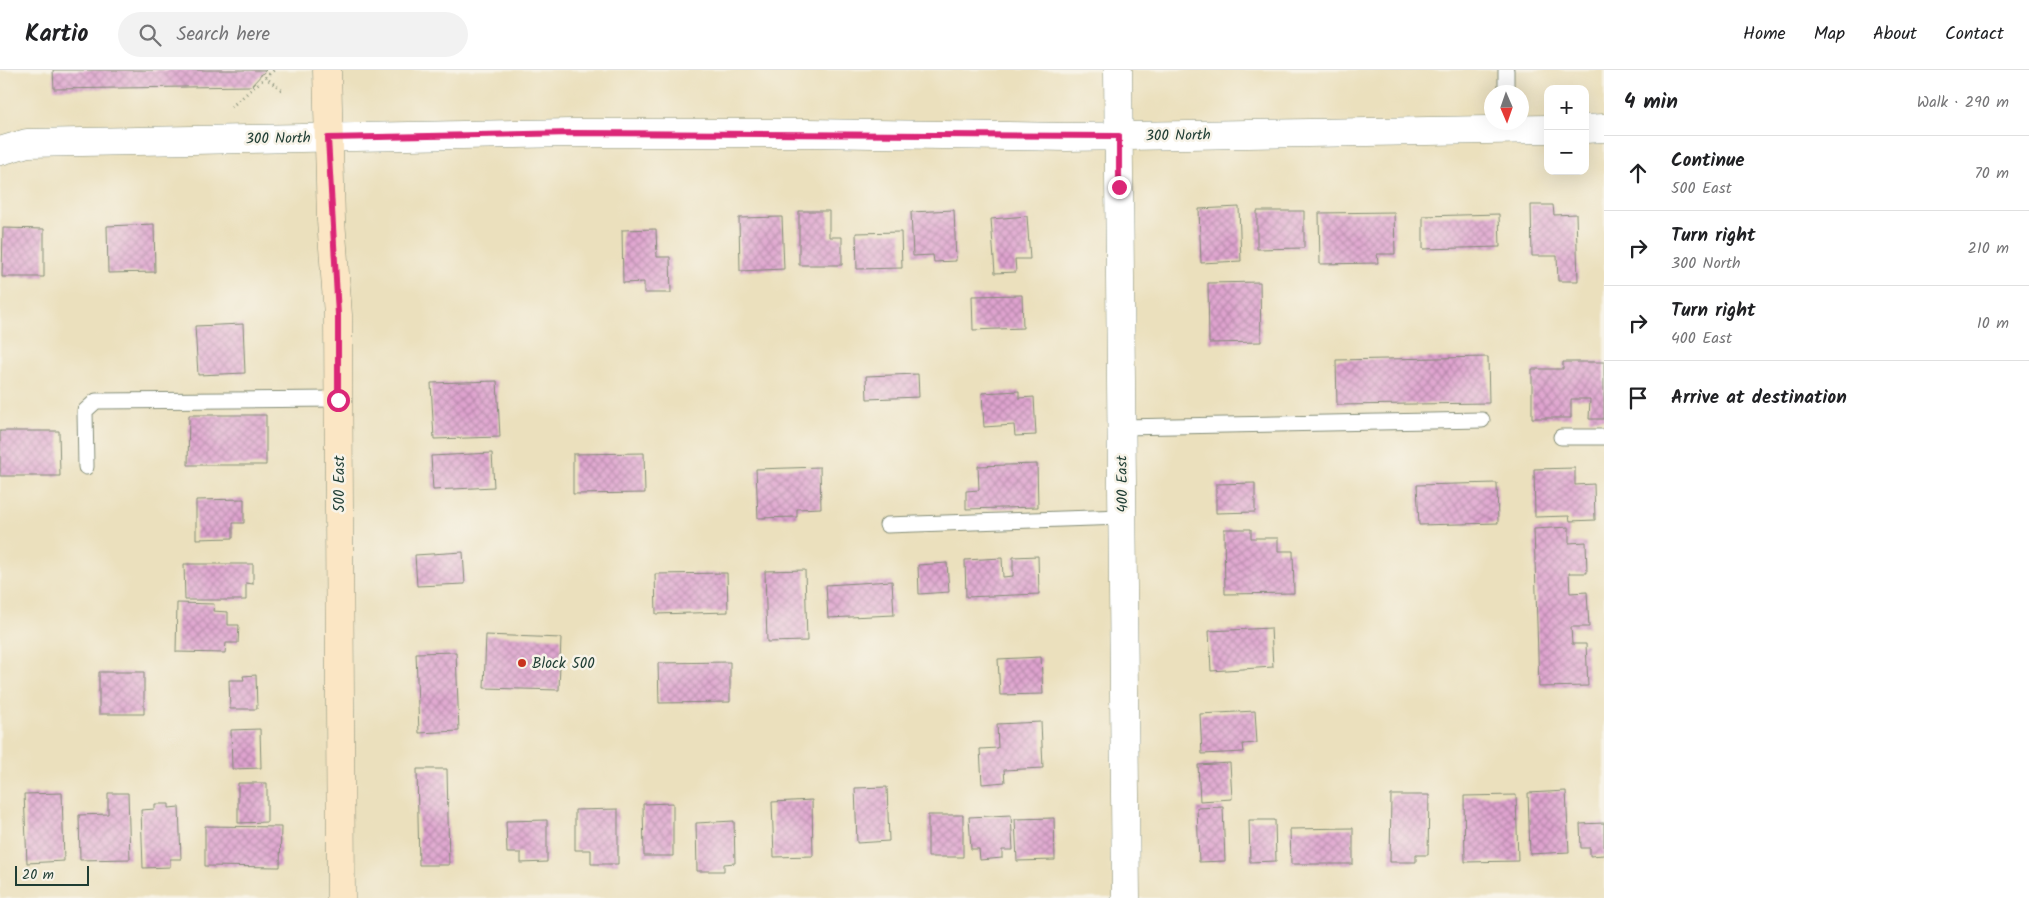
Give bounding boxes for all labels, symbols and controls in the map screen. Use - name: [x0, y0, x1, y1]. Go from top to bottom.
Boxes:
- search box: [118, 12, 468, 57]
- text: Kartio: [25, 15, 88, 54]
- text: Search here: [176, 20, 270, 50]
- text: Home: [1743, 20, 1786, 49]
- text: Map: [1814, 20, 1845, 49]
- text: About: [1873, 20, 1917, 49]
- text: Contact: [1945, 20, 2004, 49]
- icon: search: [136, 21, 164, 49]
- north arrow: [1484, 85, 1529, 130]
- map controls: [1544, 85, 1589, 175]
- button: +: [1544, 85, 1589, 130]
- text: 4 min: [1624, 86, 1678, 119]
- text: Walk · 290 m: [1917, 90, 2009, 115]
- street label: 300 North: [1145, 123, 1211, 149]
- street label: 300 North: [245, 126, 311, 152]
- button: −: [1544, 130, 1589, 175]
- text: Continue: [1671, 146, 1744, 176]
- icon: ahead: [1624, 159, 1652, 187]
- text: 70 m: [1974, 161, 2009, 186]
- route end: [1108, 176, 1131, 199]
- text: 500 East: [1671, 176, 1732, 201]
- text: Turn right: [1671, 221, 1756, 251]
- icon: right: [1624, 234, 1652, 262]
- text: 210 m: [1968, 236, 2009, 261]
- text: 300 North: [1671, 251, 1741, 276]
- text: Turn right: [1671, 296, 1756, 326]
- icon: right: [1624, 309, 1652, 337]
- text: 10 m: [1977, 311, 2009, 336]
- text: 400 East: [1671, 326, 1732, 351]
- text: Arrive at destination: [1671, 383, 1847, 413]
- icon: arrive: [1624, 384, 1652, 412]
- route start: [327, 389, 350, 412]
- street label: 500 East: [328, 455, 352, 513]
- street label: 400 East: [1110, 455, 1135, 513]
- place label: Block 500: [532, 652, 595, 676]
- marker: Block 500: [516, 657, 528, 669]
- scale bar: [15, 863, 89, 886]
- text: 20 m: [22, 864, 54, 886]

